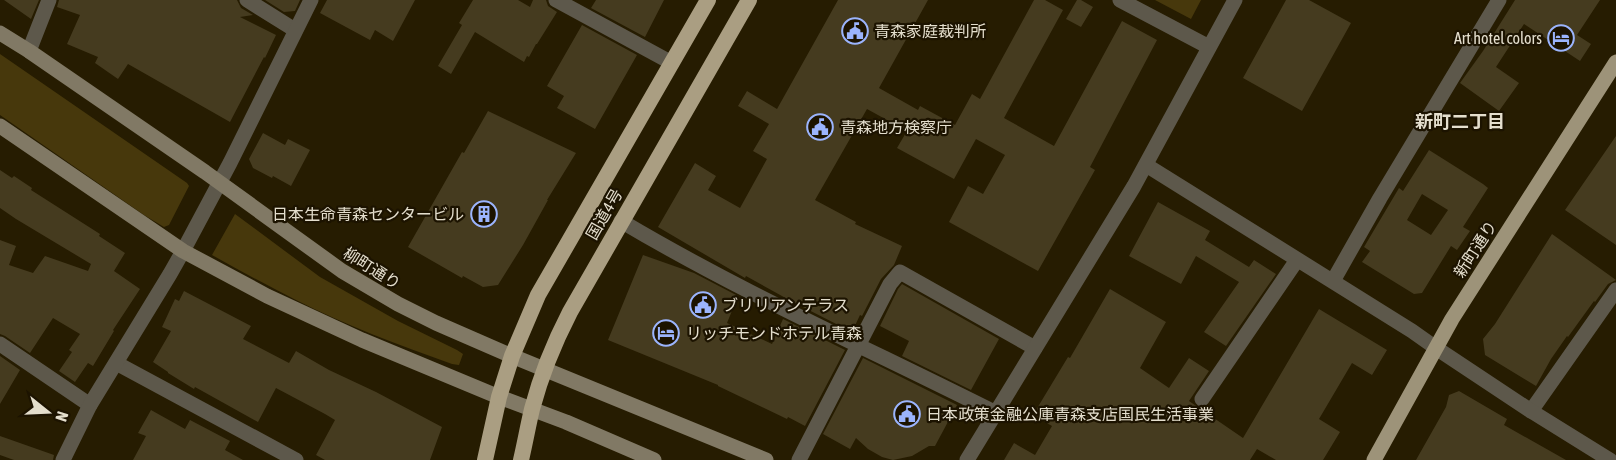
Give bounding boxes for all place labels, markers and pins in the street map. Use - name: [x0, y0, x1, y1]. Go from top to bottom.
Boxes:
- public building icon: 青森家庭裁判所: [840, 16, 870, 46]
- place label: 青森家庭裁判所: [874, 22, 986, 40]
- hotel icon: Art hotel colors: [1546, 23, 1576, 53]
- place label: Art hotel colors: [1454, 29, 1542, 47]
- public building icon: 青森地方検察庁: [805, 112, 835, 142]
- place label: 青森地方検察庁: [840, 118, 952, 136]
- building icon: 日本生命青森センタービル: [469, 199, 499, 229]
- place label: 日本生命青森センタービル: [272, 205, 464, 223]
- public building icon: ブリリアンテラス: [688, 290, 718, 320]
- place label: ブリリアンテラス: [722, 296, 849, 314]
- hotel icon: リッチモンドホテル青森: [651, 318, 681, 348]
- place label: リッチモンドホテル青森: [686, 324, 862, 342]
- public building icon: 日本政策金融公庫青森支店国民生活事業: [892, 399, 922, 429]
- place label: 日本政策金融公庫青森支店国民生活事業: [926, 405, 1214, 423]

